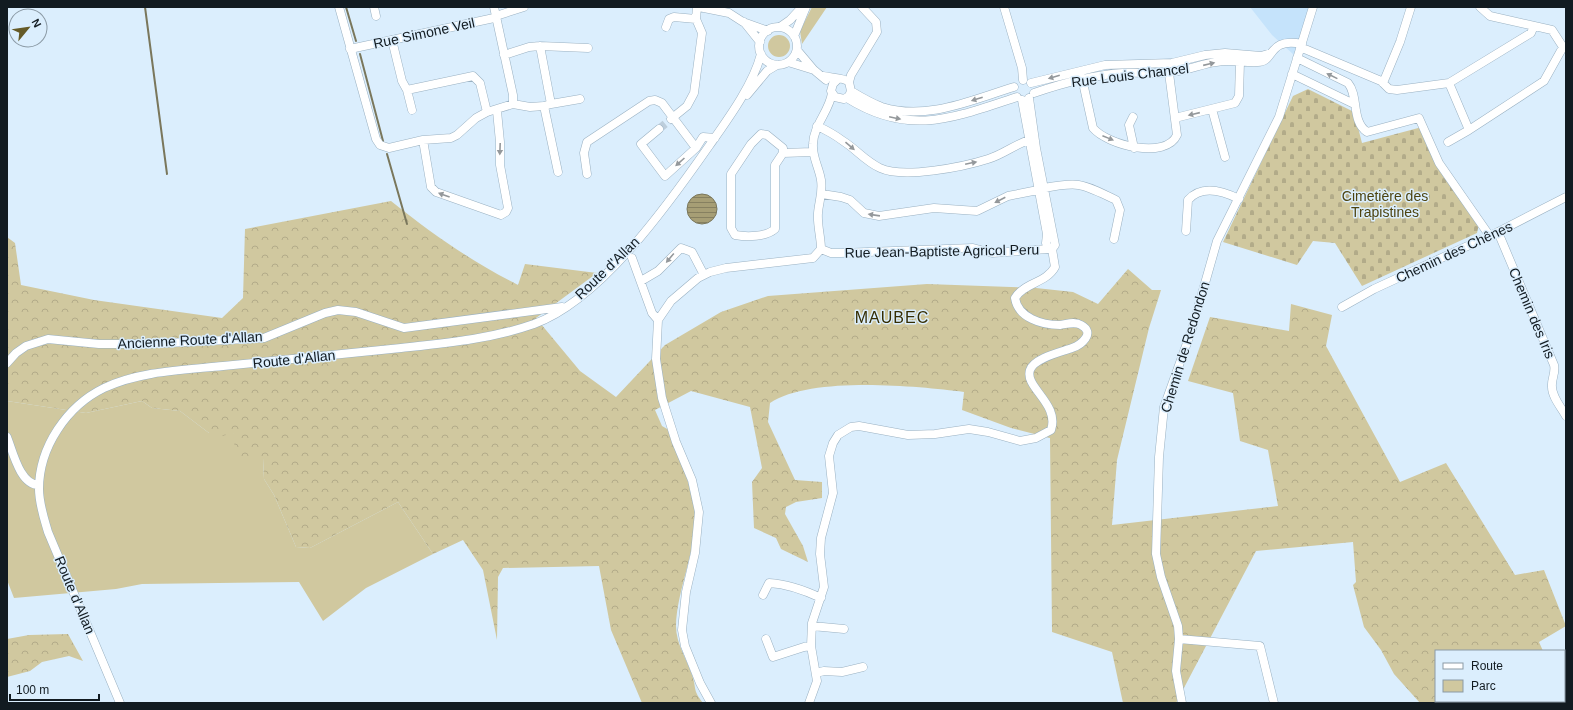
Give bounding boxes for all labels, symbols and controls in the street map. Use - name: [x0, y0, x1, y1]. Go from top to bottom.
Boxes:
- north arrow: [8, 8, 48, 48]
- street label: Rue Simone Veil: [372, 14, 476, 52]
- text: N: [30, 17, 44, 30]
- street label: Rue Louis Chancel: [1070, 60, 1190, 90]
- one-way arrow: [1203, 60, 1215, 66]
- one-way arrow: [1326, 73, 1338, 79]
- one-way arrow: [1047, 74, 1059, 80]
- one-way arrow: [971, 96, 983, 102]
- one-way arrow: [1187, 111, 1200, 117]
- one-way arrow: [889, 116, 901, 122]
- one-way arrow: [1103, 135, 1115, 141]
- one-way arrow: [845, 141, 855, 151]
- one-way arrow: [497, 143, 503, 156]
- one-way arrow: [675, 157, 685, 167]
- one-way arrow: [965, 160, 977, 166]
- park label: Cimetière des Trapistines: [1342, 188, 1428, 220]
- one-way arrow: [438, 192, 450, 198]
- one-way arrow: [994, 197, 1006, 203]
- one-way arrow: [868, 212, 880, 218]
- street label: Chemin des Chênes: [1393, 218, 1515, 286]
- street label: Route d'Allan: [572, 233, 642, 303]
- street label: Rue Jean-Baptiste Agricol Peru: [845, 241, 1039, 261]
- one-way arrow: [666, 253, 675, 263]
- street label: Chemin des Iris: [1506, 265, 1558, 361]
- street label: Chemin de Redondon: [1157, 280, 1213, 414]
- district label: MAUBEC: [855, 309, 929, 326]
- street label: Ancienne Route d'Allan: [117, 328, 263, 352]
- street label: Route d'Allan: [252, 347, 336, 371]
- street label: Route d'Allan: [51, 554, 99, 636]
- legend: [1435, 650, 1565, 702]
- text: Route: [1471, 659, 1503, 673]
- scale bar: [10, 676, 99, 702]
- text: Parc: [1471, 679, 1496, 693]
- text: 100 m: [16, 683, 49, 697]

